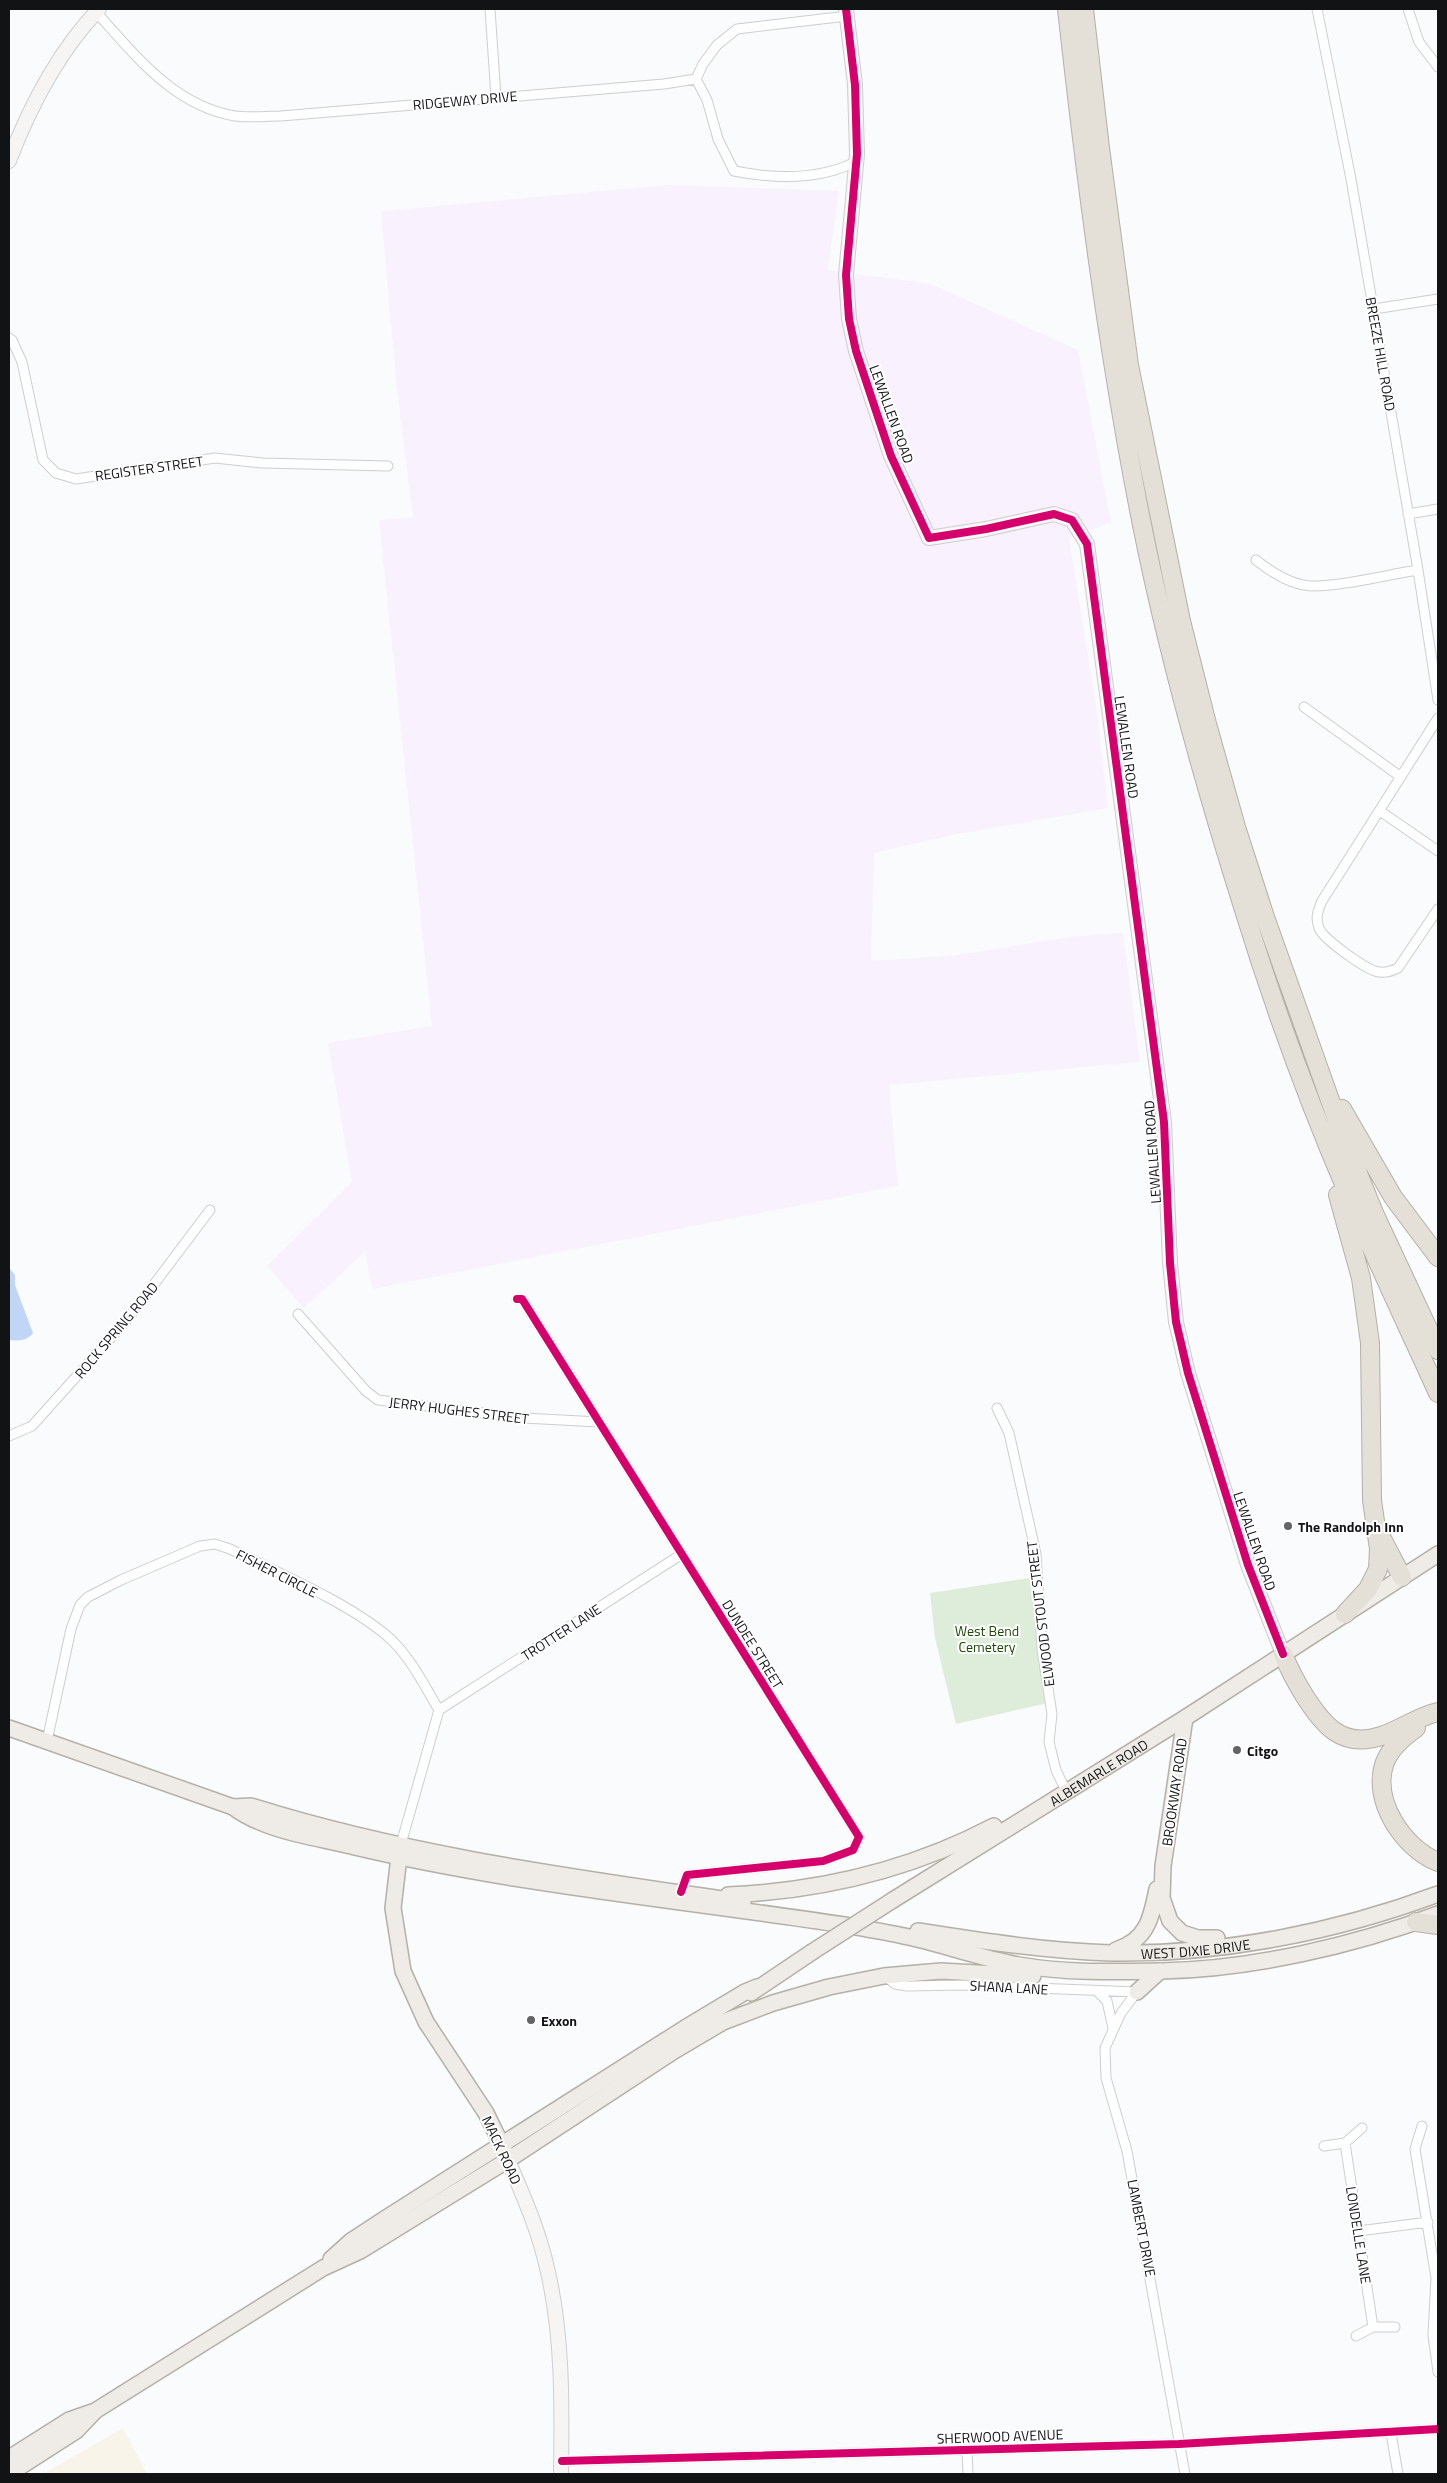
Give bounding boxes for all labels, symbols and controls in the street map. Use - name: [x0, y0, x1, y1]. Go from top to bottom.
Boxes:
- street label: RIDGEWAY DRIVE: [412, 85, 518, 115]
- street label: BREEZE HILL ROAD: [1361, 295, 1401, 413]
- street label: LEWALLEN ROAD: [864, 362, 920, 466]
- street label: REGISTER STREET: [93, 450, 205, 486]
- street label: LEWALLEN ROAD: [1109, 694, 1145, 800]
- street label: LEWALLEN ROAD: [1138, 1100, 1166, 1204]
- street label: ROCK SPRING ROAD: [69, 1277, 163, 1383]
- street label: JERRY HUGHES STREET: [388, 1391, 531, 1429]
- street label: LEWALLEN ROAD: [1228, 1489, 1282, 1593]
- place label: The Randolph Inn: [1298, 1516, 1404, 1537]
- marker: The Randolph Inn: [1282, 1520, 1294, 1532]
- street label: ELWOOD STOUT STREET: [1021, 1539, 1059, 1688]
- street label: FISHER CIRCLE: [233, 1543, 322, 1603]
- street label: DUNDEE STREET: [717, 1595, 789, 1693]
- street label: TROTTER LANE: [517, 1598, 605, 1666]
- park label: West Bend Cemetery: [955, 1620, 1019, 1657]
- street label: ALBEMARLE ROAD: [1045, 1733, 1152, 1811]
- street label: BROOKWAY ROAD: [1156, 1736, 1192, 1848]
- place label: Citgo: [1247, 1740, 1278, 1761]
- marker: Citgo: [1231, 1744, 1243, 1756]
- street label: WEST DIXIE DRIVE: [1140, 1933, 1252, 1963]
- street label: SHANA LANE: [969, 1974, 1049, 2000]
- place label: Exxon: [541, 2010, 577, 2031]
- marker: Exxon: [525, 2014, 537, 2026]
- street label: MACK ROAD: [477, 2112, 527, 2188]
- street label: LAMBERT DRIVE: [1122, 2177, 1162, 2279]
- street label: LONDELLE LANE: [1341, 2185, 1377, 2285]
- street label: SHERWOOD AVENUE: [936, 2423, 1064, 2449]

